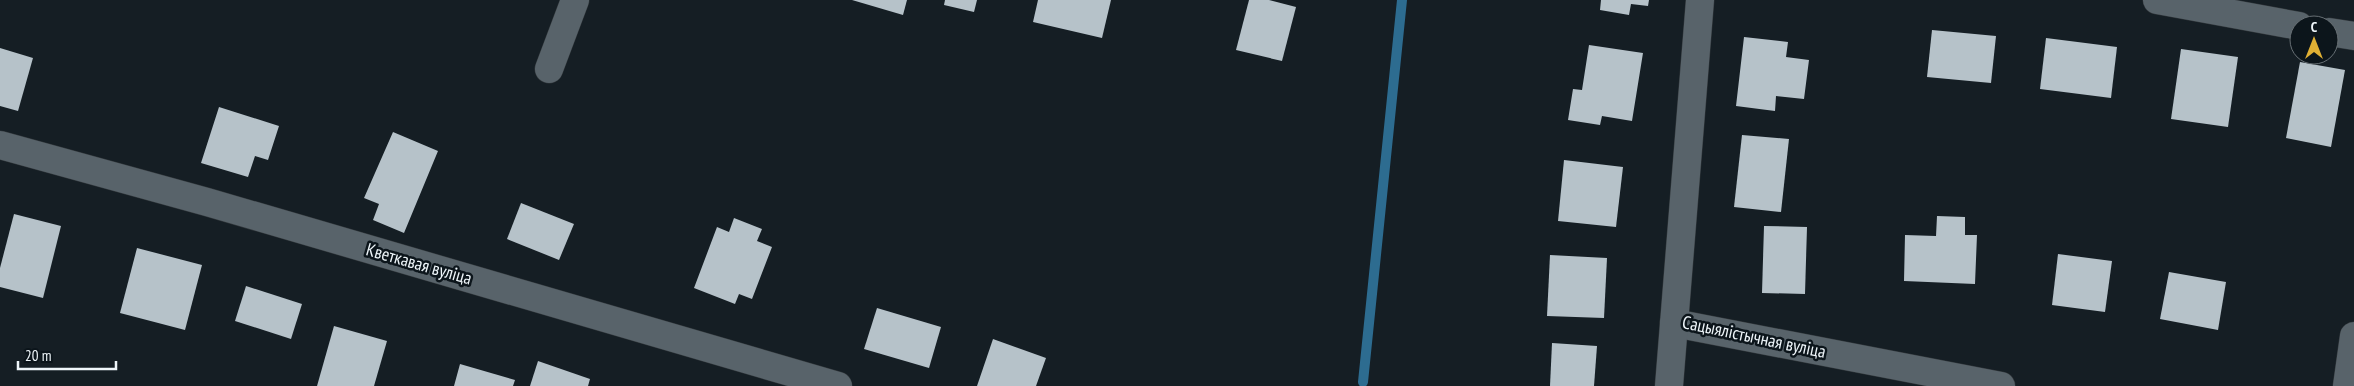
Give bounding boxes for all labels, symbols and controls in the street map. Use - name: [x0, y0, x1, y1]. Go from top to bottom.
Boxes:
- north arrow: [2289, 15, 2339, 65]
- text: С: [2311, 18, 2318, 36]
- street label: Кветкавая вуліца: [364, 237, 475, 290]
- street label: Сацыялістычная вуліца: [1680, 310, 1828, 363]
- scale bar: [18, 338, 115, 370]
- text: 20 m: [25, 346, 51, 365]

